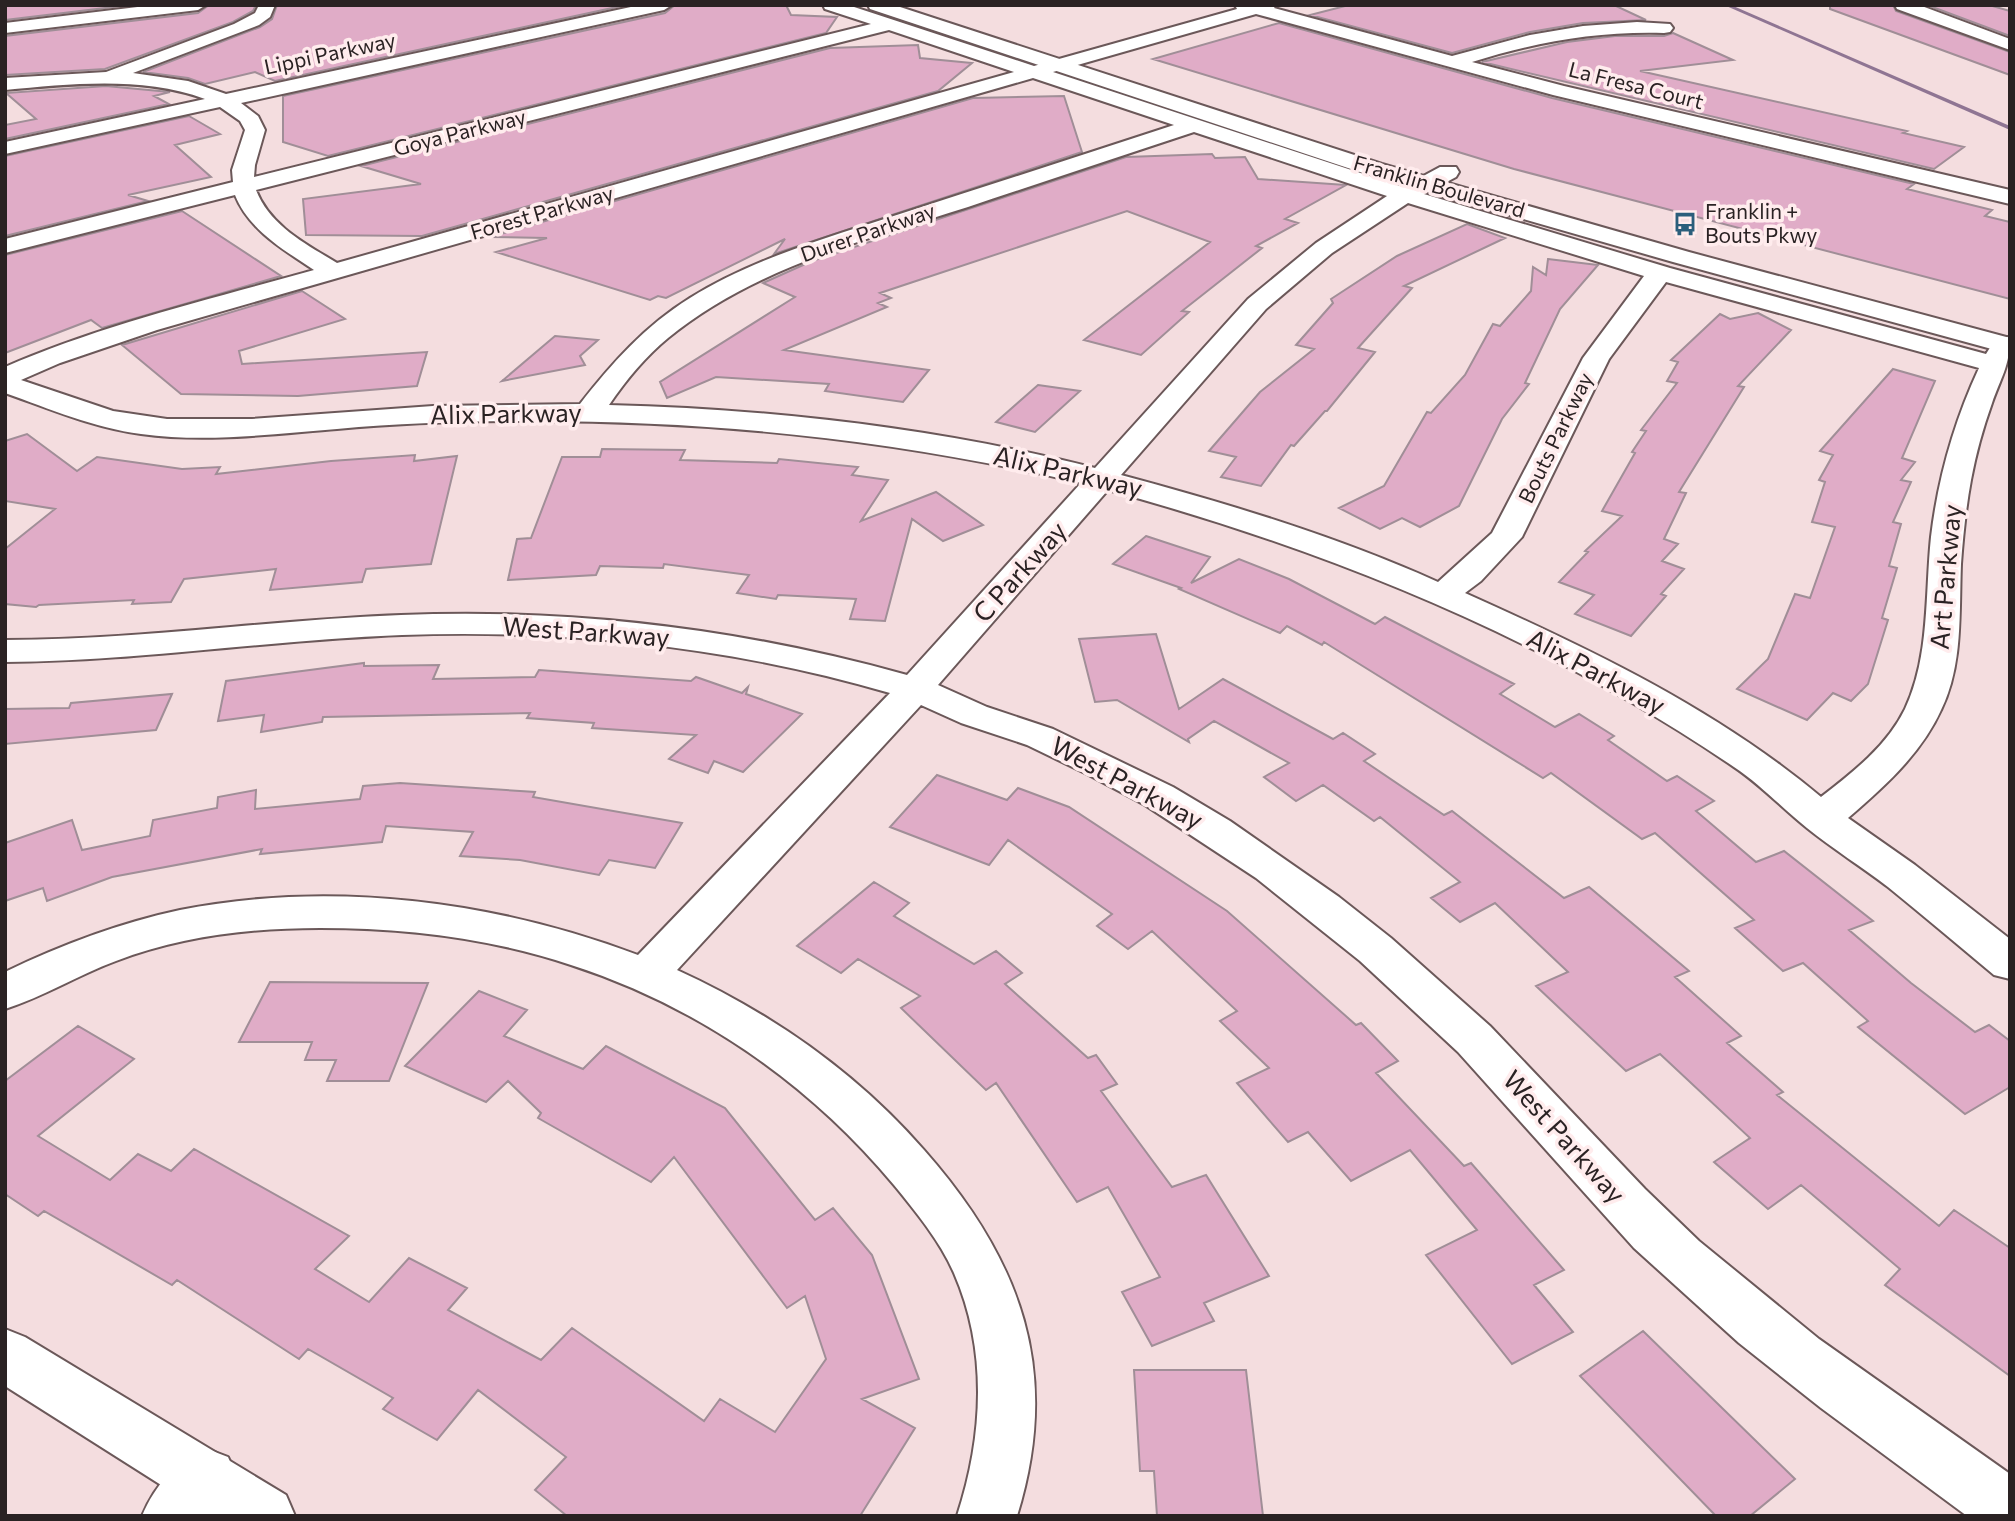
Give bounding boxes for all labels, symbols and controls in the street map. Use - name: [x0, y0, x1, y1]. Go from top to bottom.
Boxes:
- street label: Lippi Parkway: [262, 26, 398, 79]
- street label: La Fresa Court: [1566, 56, 1706, 113]
- street label: Goya Parkway: [391, 103, 528, 160]
- street label: Franklin Boulevard: [1351, 149, 1528, 222]
- street label: Forest Parkway: [467, 179, 616, 244]
- street label: Durer Parkway: [797, 197, 938, 266]
- place label: Franklin + Bouts Pkwy: [1705, 198, 1817, 247]
- bus stop icon: Franklin + Bouts Pkwy: [1671, 210, 1699, 238]
- street label: Bouts Parkway: [1512, 368, 1597, 507]
- street label: Alix Parkway: [430, 396, 582, 429]
- street label: Alix Parkway: [991, 438, 1146, 503]
- street label: Art Parkway: [1923, 503, 1966, 651]
- street label: C Parkway: [966, 514, 1072, 628]
- street label: West Parkway: [501, 609, 671, 652]
- street label: Alix Parkway: [1522, 621, 1671, 720]
- street label: West Parkway: [1046, 729, 1209, 835]
- street label: West Parkway: [1498, 1063, 1633, 1209]

